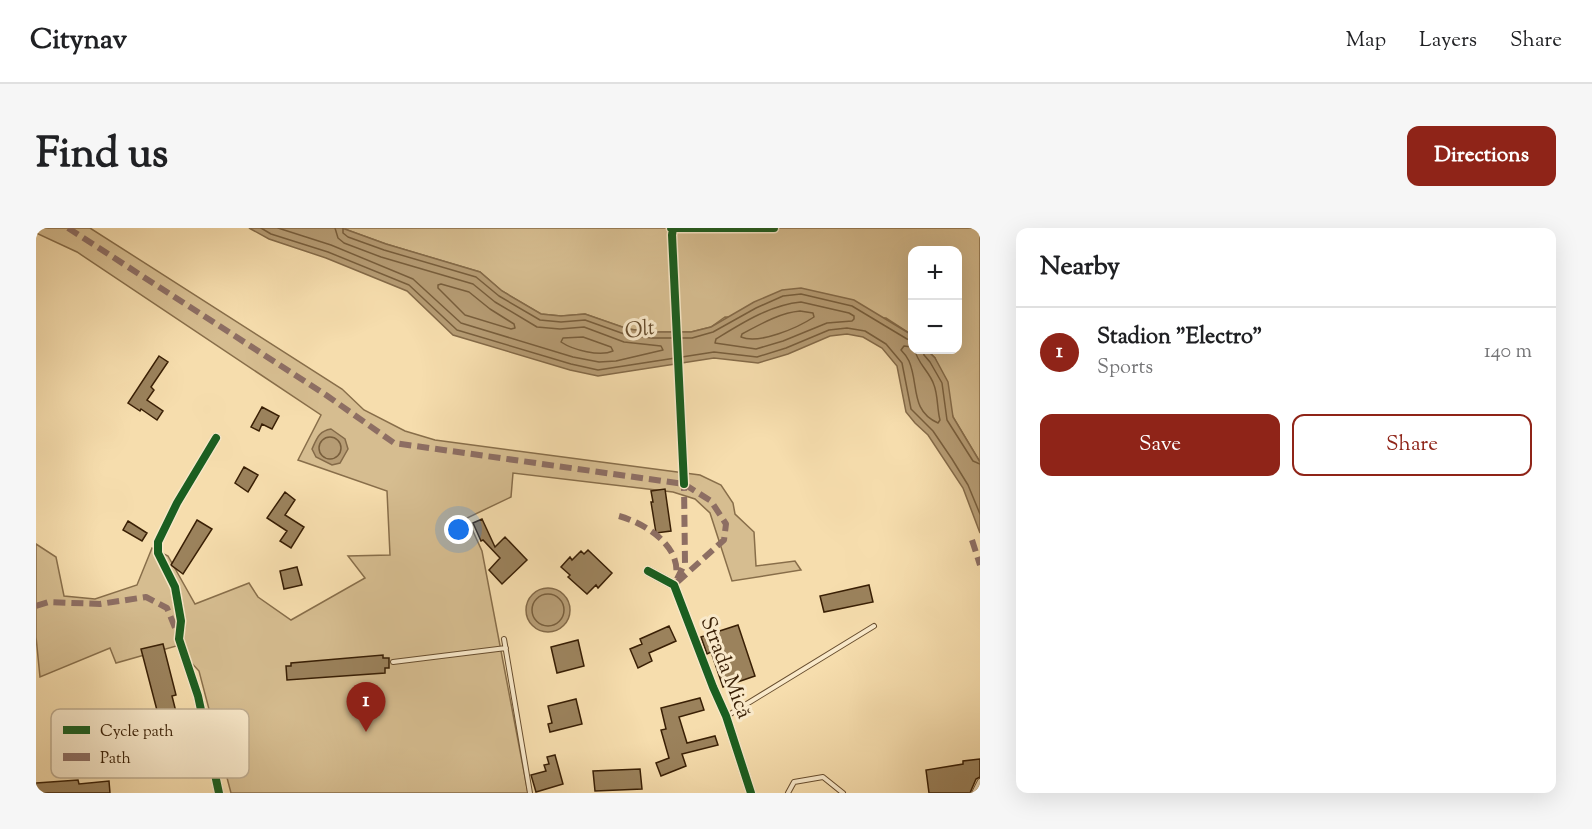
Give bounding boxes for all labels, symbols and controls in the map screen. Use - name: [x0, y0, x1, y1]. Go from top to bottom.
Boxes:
- text: Citynav: [30, 21, 127, 61]
- text: Map: [1346, 26, 1386, 56]
- text: Layers: [1419, 26, 1477, 56]
- text: Share: [1510, 26, 1562, 56]
- text: Find us: [36, 126, 168, 186]
- button: Directions: [1407, 126, 1556, 186]
- map controls: [908, 246, 962, 354]
- button: +: [908, 246, 962, 300]
- text: Nearby: [1040, 249, 1120, 286]
- button: −: [908, 300, 962, 354]
- water label: Olt: [623, 313, 658, 349]
- text: Stadion "Electro": [1097, 322, 1262, 354]
- text: 1: [1056, 338, 1063, 367]
- text: 140 m: [1484, 338, 1532, 367]
- text: Sports: [1097, 354, 1153, 383]
- button: Save: [1040, 414, 1280, 476]
- button: Share: [1292, 414, 1532, 476]
- your location: [444, 515, 473, 544]
- street label: Strada Mică: [692, 613, 758, 724]
- pin: 1: [346, 682, 386, 732]
- legend: [51, 709, 249, 778]
- text: Cycle path: [100, 721, 174, 744]
- text: Path: [100, 748, 131, 771]

